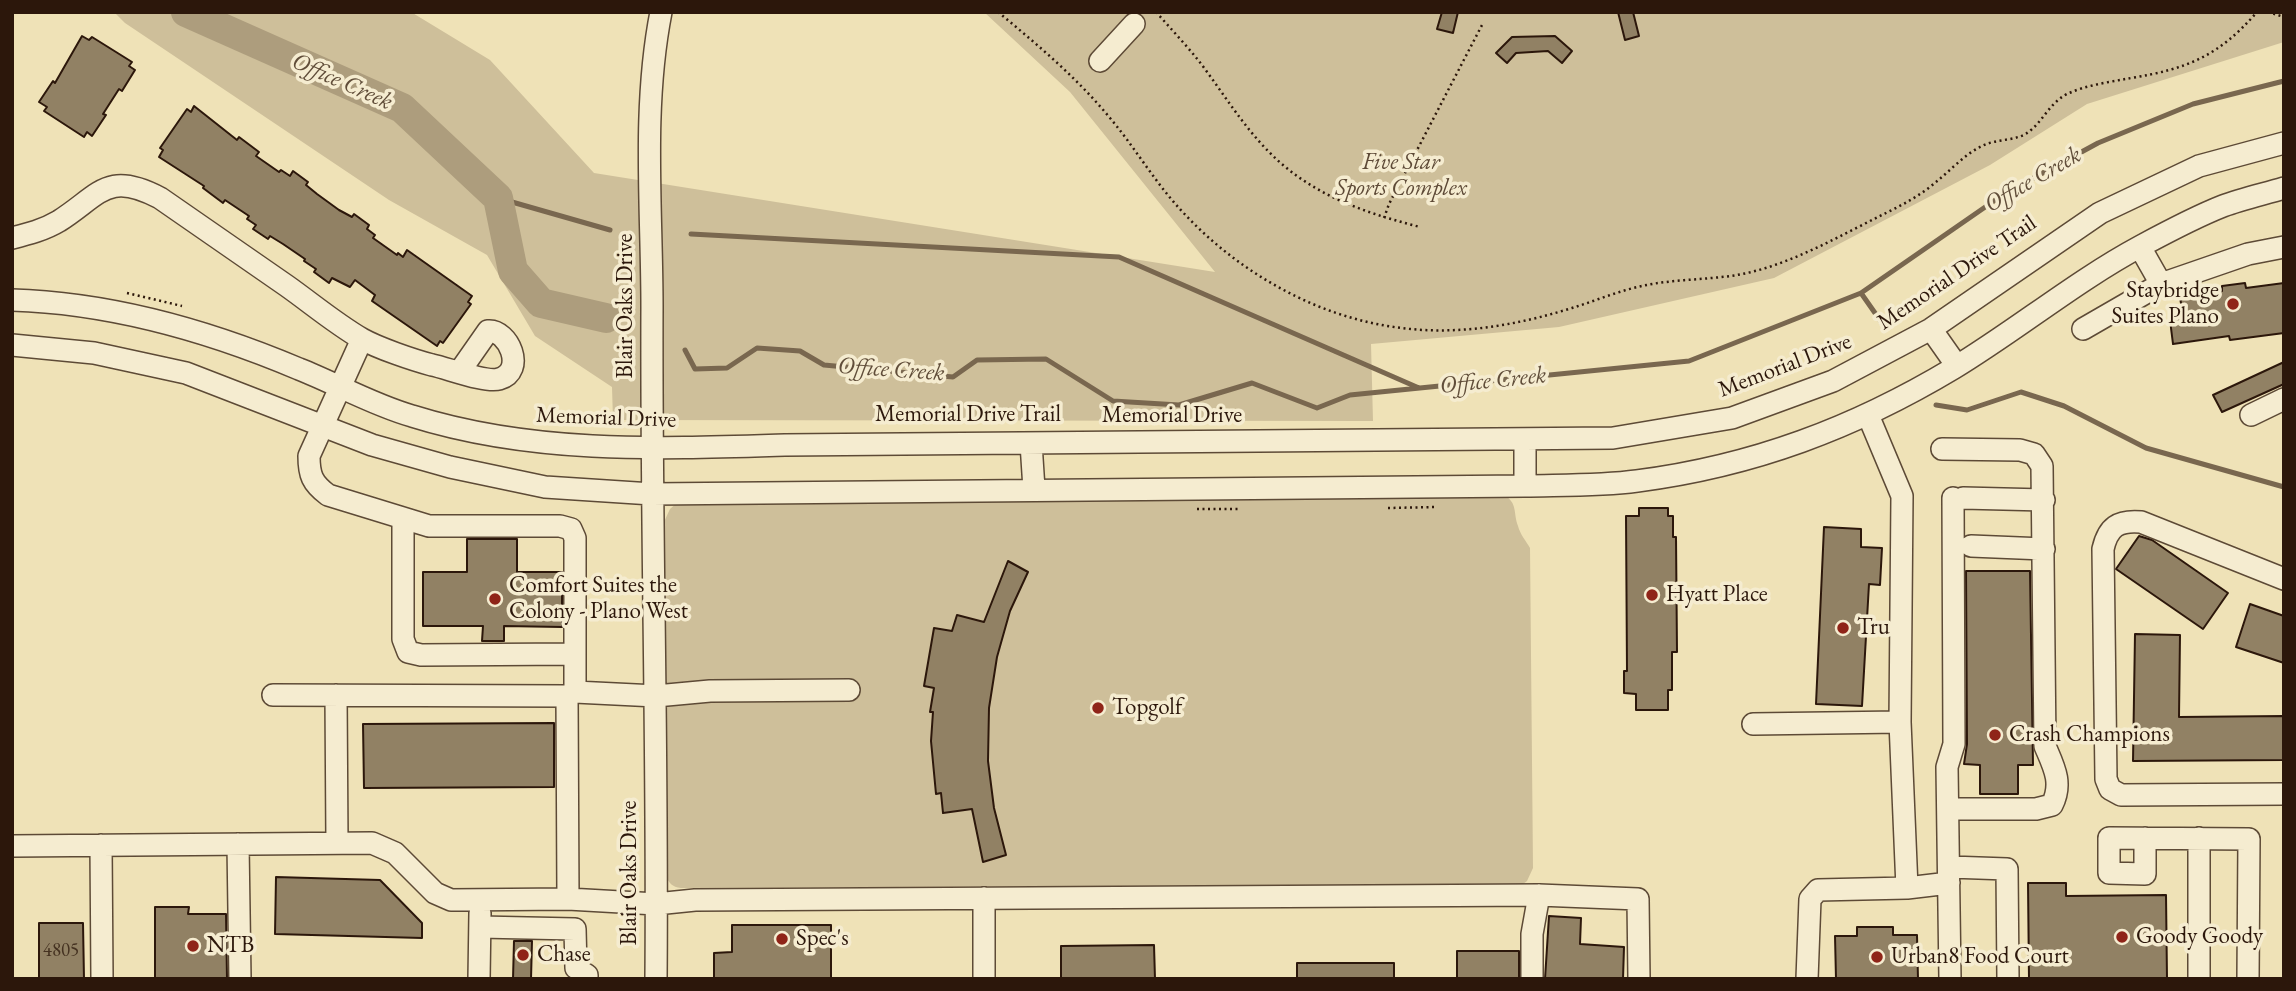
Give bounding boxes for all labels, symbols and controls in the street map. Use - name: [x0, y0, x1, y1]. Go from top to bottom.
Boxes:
- water label: Office Creek: [287, 47, 397, 117]
- water label: Office Creek: [1979, 141, 2087, 219]
- park label: Five Star Sports Complex: [1335, 149, 1467, 203]
- street label: Memorial Drive Trail: [1872, 210, 2042, 336]
- street label: Blair Oaks Drive: [612, 234, 640, 378]
- place label: Staybridge Suites Plano: [2111, 277, 2219, 331]
- marker: Staybridge Suites Plano: [2225, 296, 2241, 312]
- street label: Memorial Drive: [1715, 328, 1855, 404]
- water label: Office Creek: [837, 352, 945, 388]
- water label: Office Creek: [1438, 361, 1548, 401]
- street label: Memorial Drive Trail: [875, 401, 1061, 429]
- street label: Memorial Drive: [535, 402, 677, 434]
- street label: Memorial Drive: [1102, 402, 1242, 430]
- place label: Comfort Suites the Colony - Plano West: [509, 572, 688, 626]
- place label: Hyatt Place: [1666, 581, 1768, 609]
- marker: Hyatt Place: [1644, 587, 1660, 603]
- marker: Comfort Suites the Colony - Plano West: [487, 591, 503, 607]
- place label: Tru: [1857, 614, 1890, 642]
- marker: Tru: [1835, 620, 1851, 636]
- place label: Topgolf: [1112, 694, 1182, 722]
- marker: Topgolf: [1090, 700, 1106, 716]
- place label: Crash Champions: [2009, 721, 2170, 749]
- marker: Crash Champions: [1987, 727, 2003, 743]
- street label: Blair Oaks Drive: [616, 801, 644, 945]
- place label: Goody Goody: [2136, 923, 2263, 951]
- place label: Spec's: [796, 925, 849, 953]
- marker: Goody Goody: [2114, 929, 2130, 945]
- marker: Spec's: [774, 931, 790, 947]
- place label: NTB: [207, 932, 254, 960]
- marker: NTB: [185, 938, 201, 954]
- house number: 4805: [43, 940, 79, 962]
- place label: Chase: [537, 941, 591, 969]
- place label: Urban8 Food Court: [1891, 943, 2069, 971]
- marker: Chase: [515, 947, 531, 963]
- marker: Urban8 Food Court: [1869, 949, 1885, 965]

